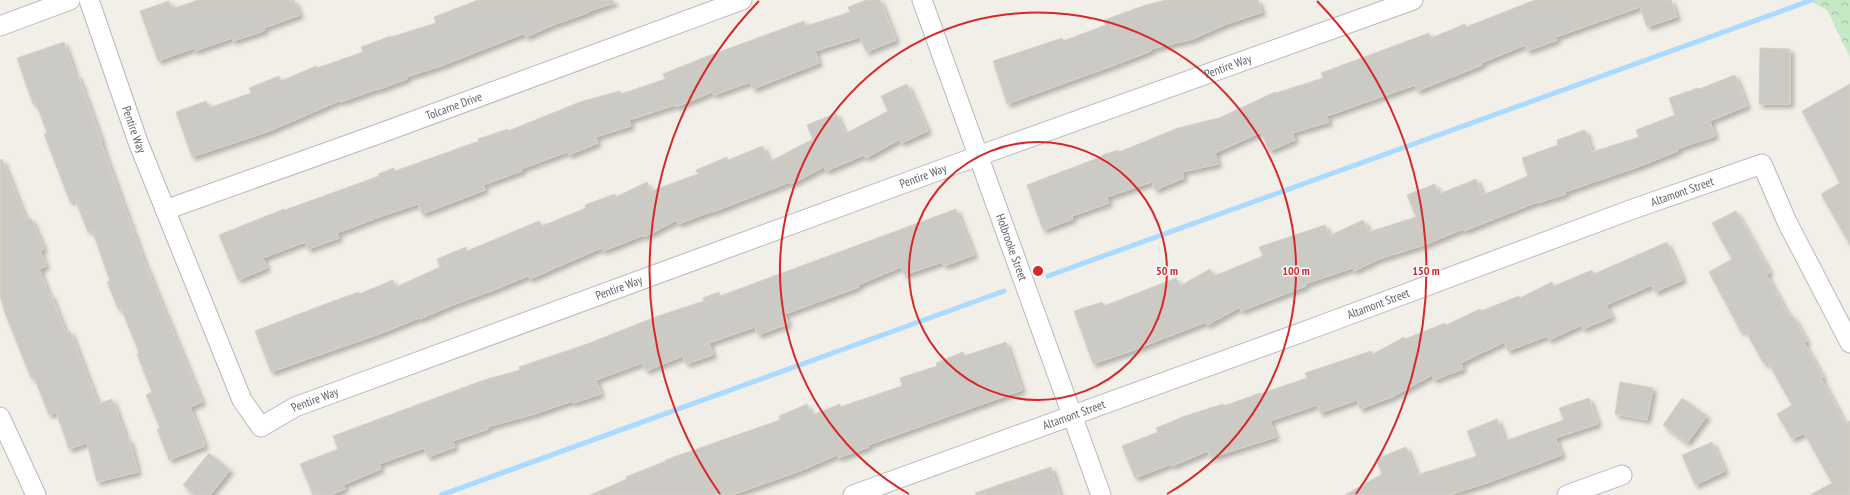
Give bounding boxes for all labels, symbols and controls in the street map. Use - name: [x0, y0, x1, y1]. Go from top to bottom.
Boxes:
- street label: Pentire Way: [1202, 50, 1254, 81]
- street label: Tolcarne Drive: [423, 88, 484, 123]
- street label: Pentire Way: [119, 104, 150, 155]
- street label: Pentire Way: [897, 160, 949, 191]
- street label: Altamont Street: [1649, 173, 1716, 209]
- street label: Holbrooke Street: [993, 212, 1031, 283]
- text: 50 m: [1156, 263, 1178, 278]
- text: 100 m: [1282, 263, 1310, 278]
- text: 150 m: [1412, 263, 1440, 278]
- centre of rings: [1031, 264, 1045, 278]
- street label: Pentire Way: [593, 272, 645, 303]
- street label: Altamont Street: [1345, 285, 1412, 322]
- street label: Pentire Way: [288, 384, 341, 415]
- street label: Altamont Street: [1040, 396, 1108, 433]

